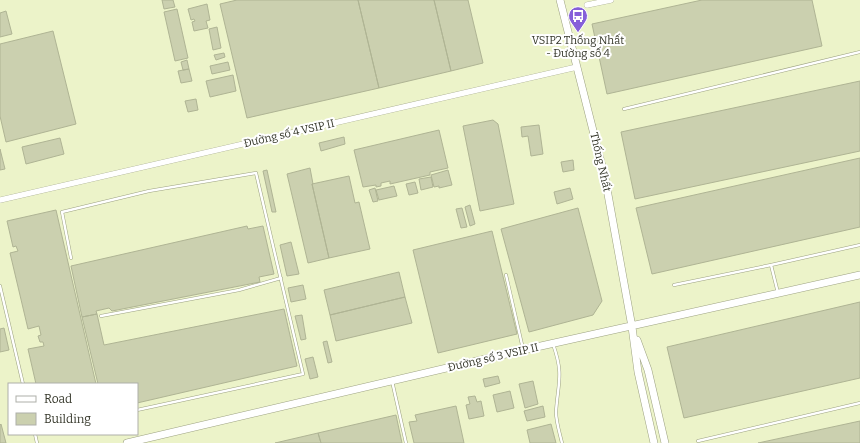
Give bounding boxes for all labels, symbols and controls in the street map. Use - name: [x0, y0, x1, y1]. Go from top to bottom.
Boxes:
- bus stop icon: VSIP2 Thống Nhất - Đường số 4: [567, 5, 589, 33]
- place label: VSIP2 Thống Nhất - Đường số 4: [532, 33, 624, 60]
- street label: Đường số 4 VSIP II: [242, 116, 336, 150]
- street label: Thống Nhất: [587, 131, 615, 193]
- street label: Đường số 3 VSIP II: [446, 340, 540, 374]
- legend: [8, 383, 138, 435]
- text: Road: [44, 392, 72, 406]
- text: Building: [44, 412, 91, 426]

